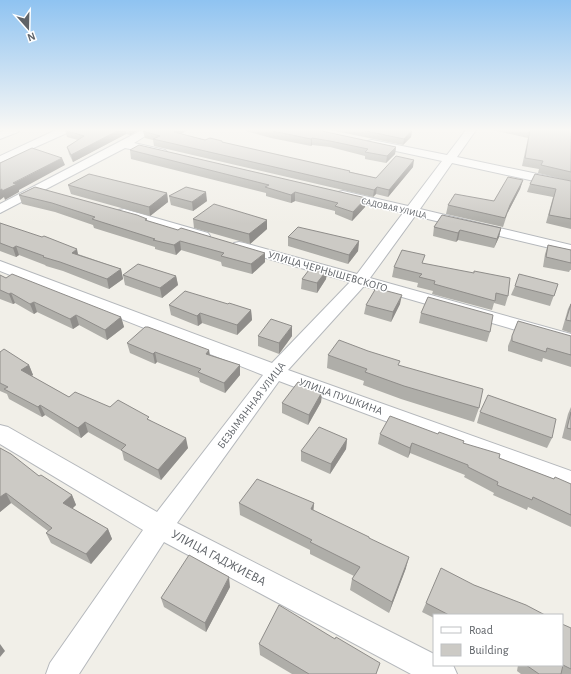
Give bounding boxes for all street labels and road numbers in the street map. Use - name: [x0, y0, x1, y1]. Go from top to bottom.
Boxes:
- street label: САДОВАЯ УЛИЦА: [360, 197, 428, 221]
- street label: УЛИЦА ЧЕРНЫШЕВСКОГО: [267, 249, 389, 294]
- street label: БЕЗЫМЯННАЯ УЛИЦА: [215, 359, 288, 451]
- street label: УЛИЦА ПУШКИНА: [297, 376, 385, 417]
- street label: УЛИЦА ГАДЖИЕВА: [169, 528, 268, 589]

